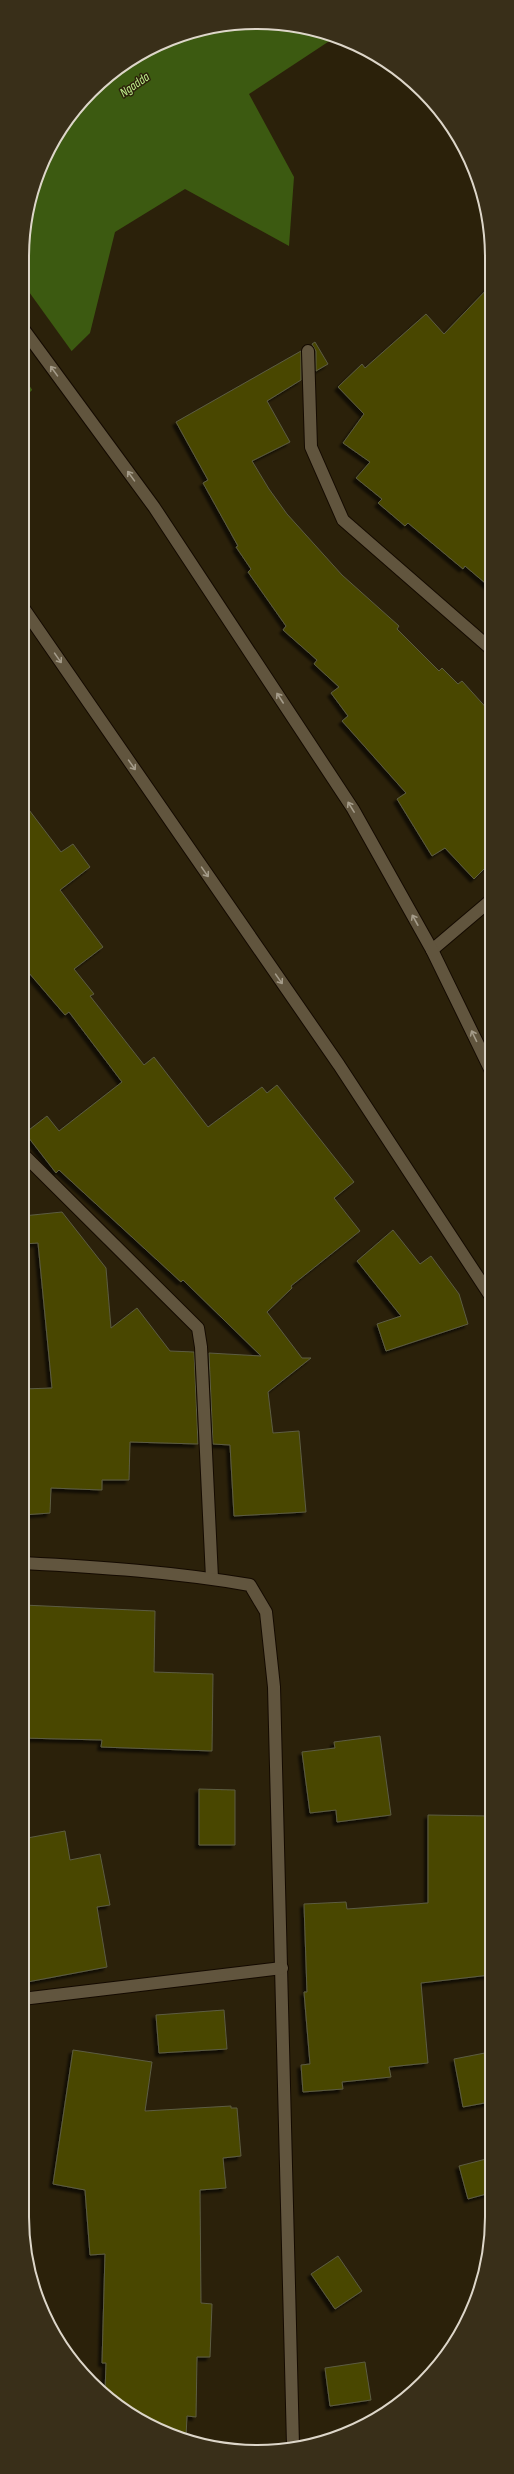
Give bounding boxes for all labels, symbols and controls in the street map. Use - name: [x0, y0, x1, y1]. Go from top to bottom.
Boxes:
- water label: Ngadda: [116, 68, 153, 101]
- one-way arrow: [50, 366, 58, 377]
- one-way arrow: [127, 470, 135, 481]
- one-way arrow: [54, 652, 62, 663]
- one-way arrow: [275, 692, 283, 704]
- one-way arrow: [128, 759, 136, 770]
- one-way arrow: [347, 802, 355, 813]
- one-way arrow: [201, 866, 209, 877]
- one-way arrow: [410, 914, 418, 926]
- one-way arrow: [275, 973, 283, 984]
- one-way arrow: [470, 1030, 477, 1042]

